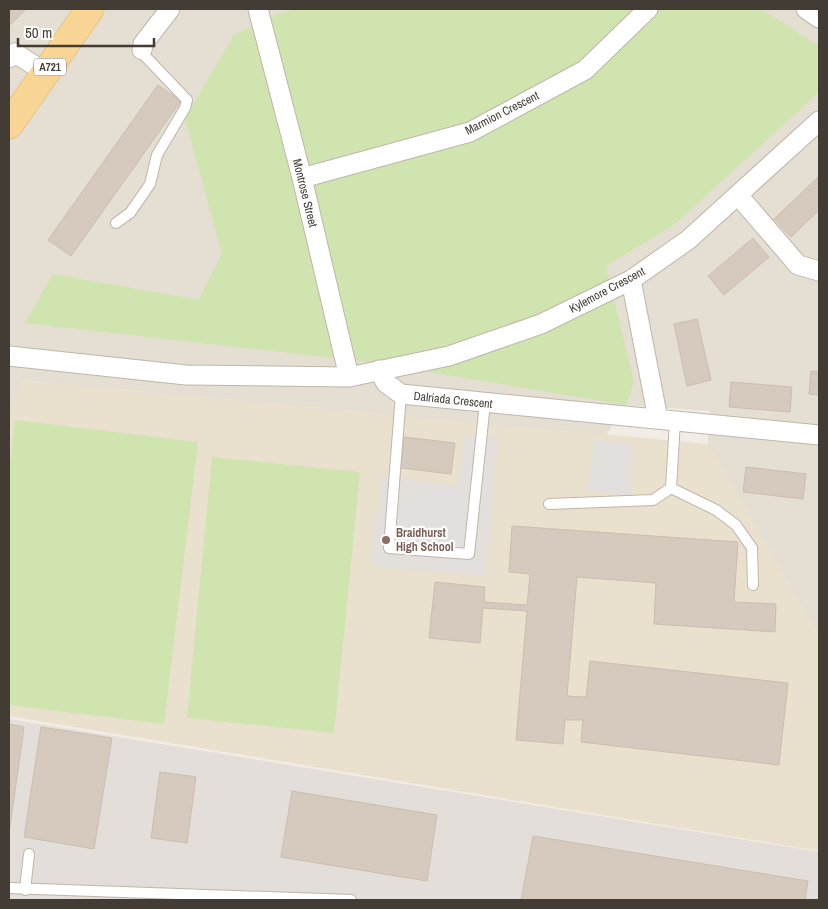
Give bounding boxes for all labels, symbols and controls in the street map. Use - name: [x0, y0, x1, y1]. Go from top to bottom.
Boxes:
- scale bar: [18, 15, 154, 47]
- text: 50 m: [25, 22, 52, 43]
- road number: A721: [34, 58, 66, 76]
- street label: Marmion Crescent: [462, 87, 542, 139]
- street label: Montrose Street: [289, 157, 321, 229]
- street label: Kylemore Crescent: [566, 263, 648, 317]
- street label: Dalriada Crescent: [413, 388, 494, 412]
- place label: Braidhurst High School: [396, 525, 454, 555]
- marker: Braidhurst High School: [380, 534, 392, 546]

